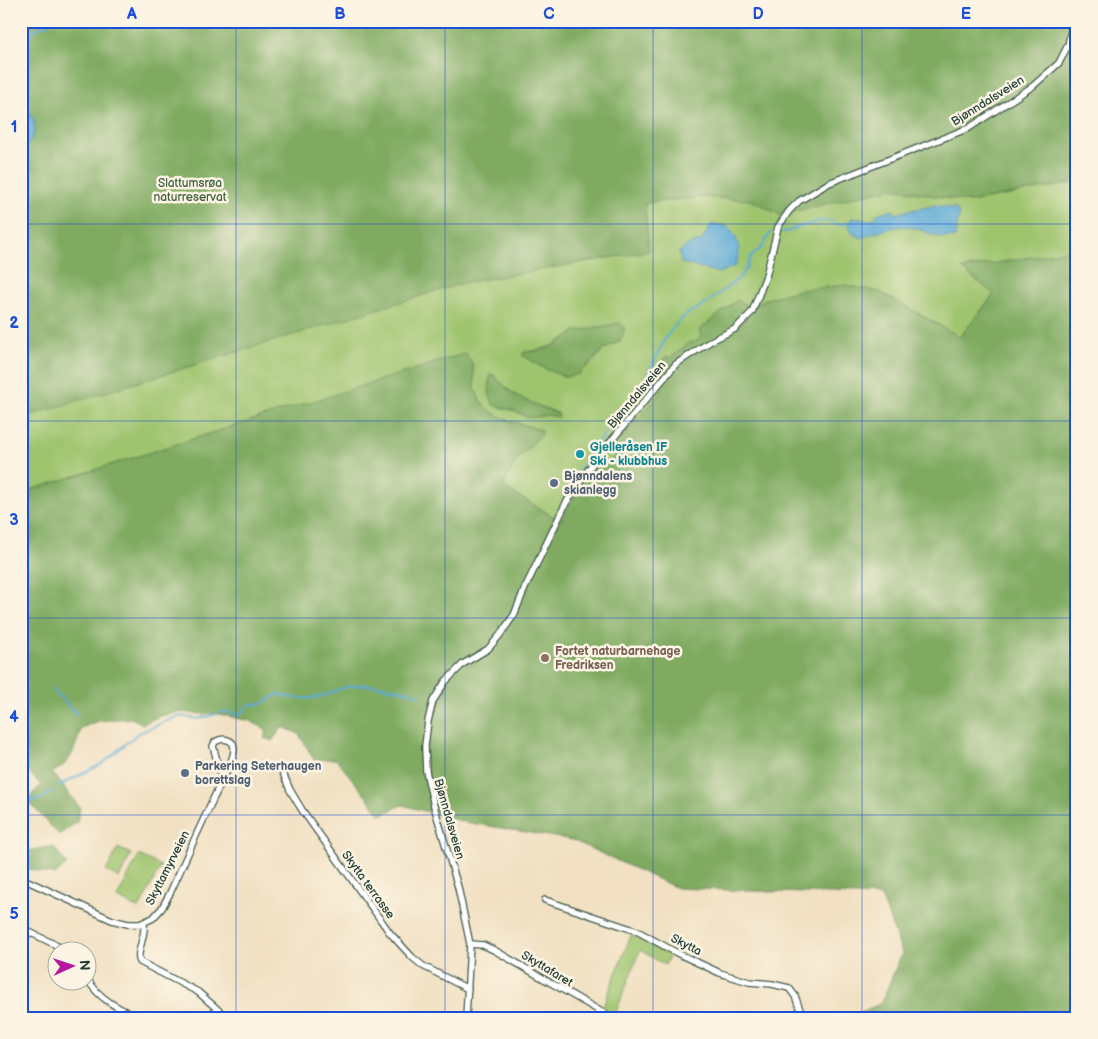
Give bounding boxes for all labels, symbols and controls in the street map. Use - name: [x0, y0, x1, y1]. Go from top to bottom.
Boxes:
- text: A: [126, 5, 137, 24]
- text: B: [334, 5, 346, 24]
- text: C: [543, 5, 555, 24]
- text: D: [752, 5, 764, 24]
- text: E: [961, 5, 971, 24]
- street label: Bjønndalsveien: [949, 73, 1027, 129]
- text: 1: [11, 118, 17, 137]
- park label: Slattumsrøa naturreservat: [154, 176, 227, 205]
- text: 2: [9, 314, 19, 333]
- street label: Bjønndalsveien: [605, 358, 670, 432]
- place label: Gjelleråsen IF Ski - klubbhus: [590, 440, 668, 469]
- marker: Gjelleråsen IF Ski - klubbhus: [574, 448, 586, 460]
- place label: Bjønndalens skianlegg: [564, 469, 632, 498]
- marker: Bjønndalens skianlegg: [548, 477, 560, 489]
- text: 3: [9, 511, 19, 530]
- place label: Fortet naturbarnehage Fredriksen: [555, 644, 680, 673]
- marker: Fortet naturbarnehage Fredriksen: [539, 652, 551, 664]
- text: 4: [9, 708, 19, 727]
- place label: Parkering Seterhaugen borettslag: [195, 759, 322, 788]
- marker: Parkering Seterhaugen borettslag: [179, 767, 191, 779]
- street label: Bjønndalsveien: [430, 777, 468, 861]
- street label: Skyttamyrveien: [143, 828, 193, 908]
- street label: Skytta terrasse: [338, 848, 398, 922]
- text: 5: [9, 905, 19, 924]
- street label: Skytta: [668, 931, 704, 959]
- north arrow: [48, 942, 98, 992]
- street label: Skyttafaret: [518, 948, 576, 990]
- text: N: [76, 960, 93, 971]

